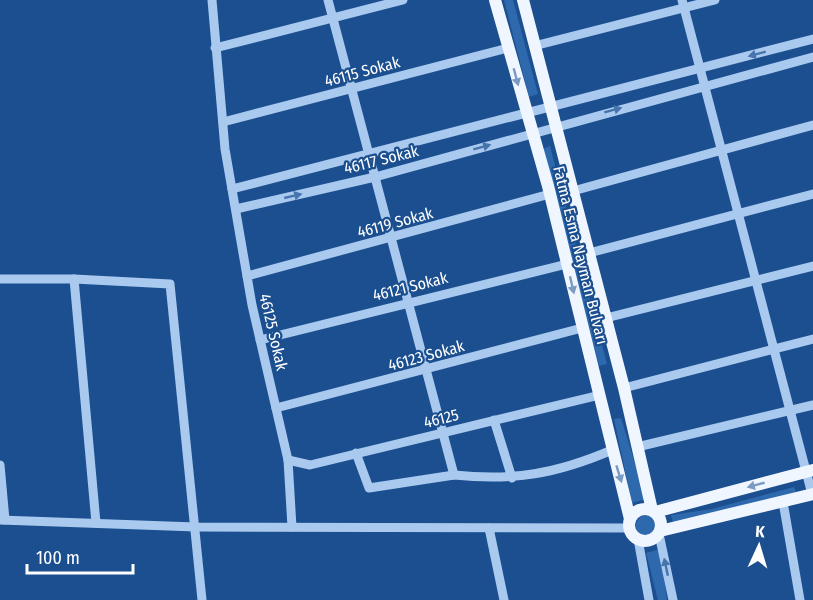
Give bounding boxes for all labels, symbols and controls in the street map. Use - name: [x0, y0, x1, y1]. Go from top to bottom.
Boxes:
- one-way arrow: [747, 50, 765, 59]
- street label: 46115 Sokak: [322, 52, 402, 91]
- one-way arrow: [511, 68, 521, 86]
- one-way arrow: [604, 105, 622, 114]
- street label: 46117 Sokak: [342, 141, 421, 178]
- one-way arrow: [473, 142, 491, 152]
- street label: Fatma Esma Nayman Bulvarı: [549, 164, 612, 346]
- one-way arrow: [284, 190, 302, 200]
- street label: 46119 Sokak: [355, 203, 436, 242]
- street label: 46121 Sokak: [371, 268, 450, 305]
- one-way arrow: [567, 276, 577, 294]
- street label: 46125 Sokak: [255, 292, 292, 373]
- street label: 46123 Sokak: [386, 336, 467, 375]
- street label: 46125: [422, 405, 461, 432]
- one-way arrow: [615, 465, 624, 483]
- one-way arrow: [747, 480, 766, 490]
- north arrow: [729, 516, 789, 576]
- text: K: [755, 522, 766, 541]
- scale bar: [27, 537, 134, 575]
- text: 100 m: [36, 547, 80, 569]
- one-way arrow: [661, 557, 670, 576]

